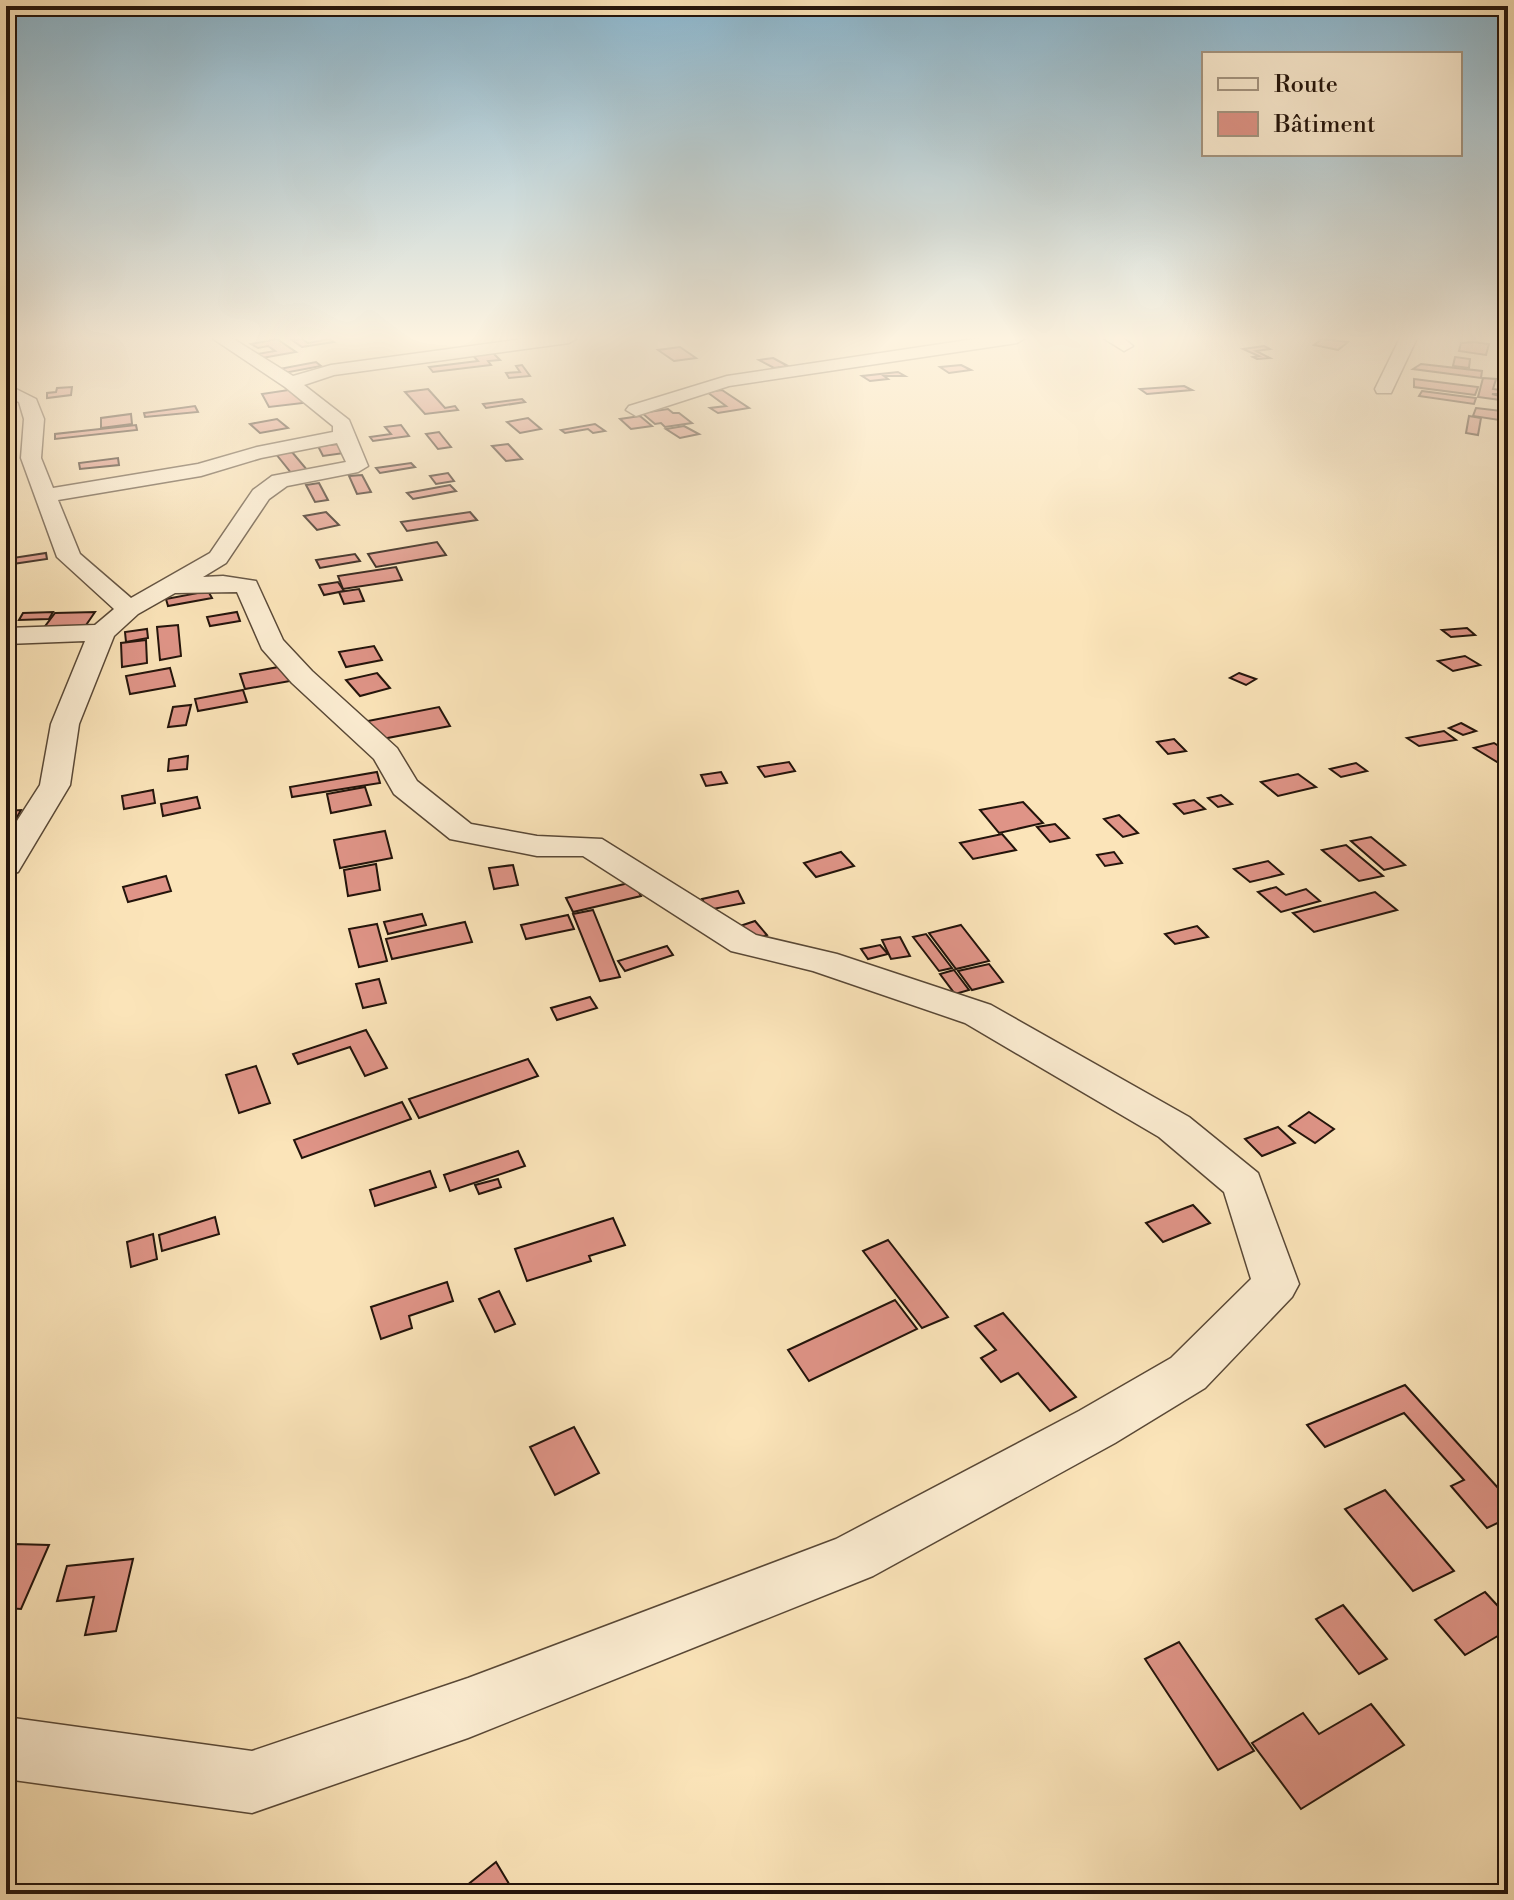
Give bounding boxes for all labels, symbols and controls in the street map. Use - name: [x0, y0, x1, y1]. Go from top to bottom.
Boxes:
- legend: [1202, 52, 1462, 156]
- text: Route: [1274, 70, 1338, 100]
- text: Bâtiment: [1273, 110, 1376, 140]

